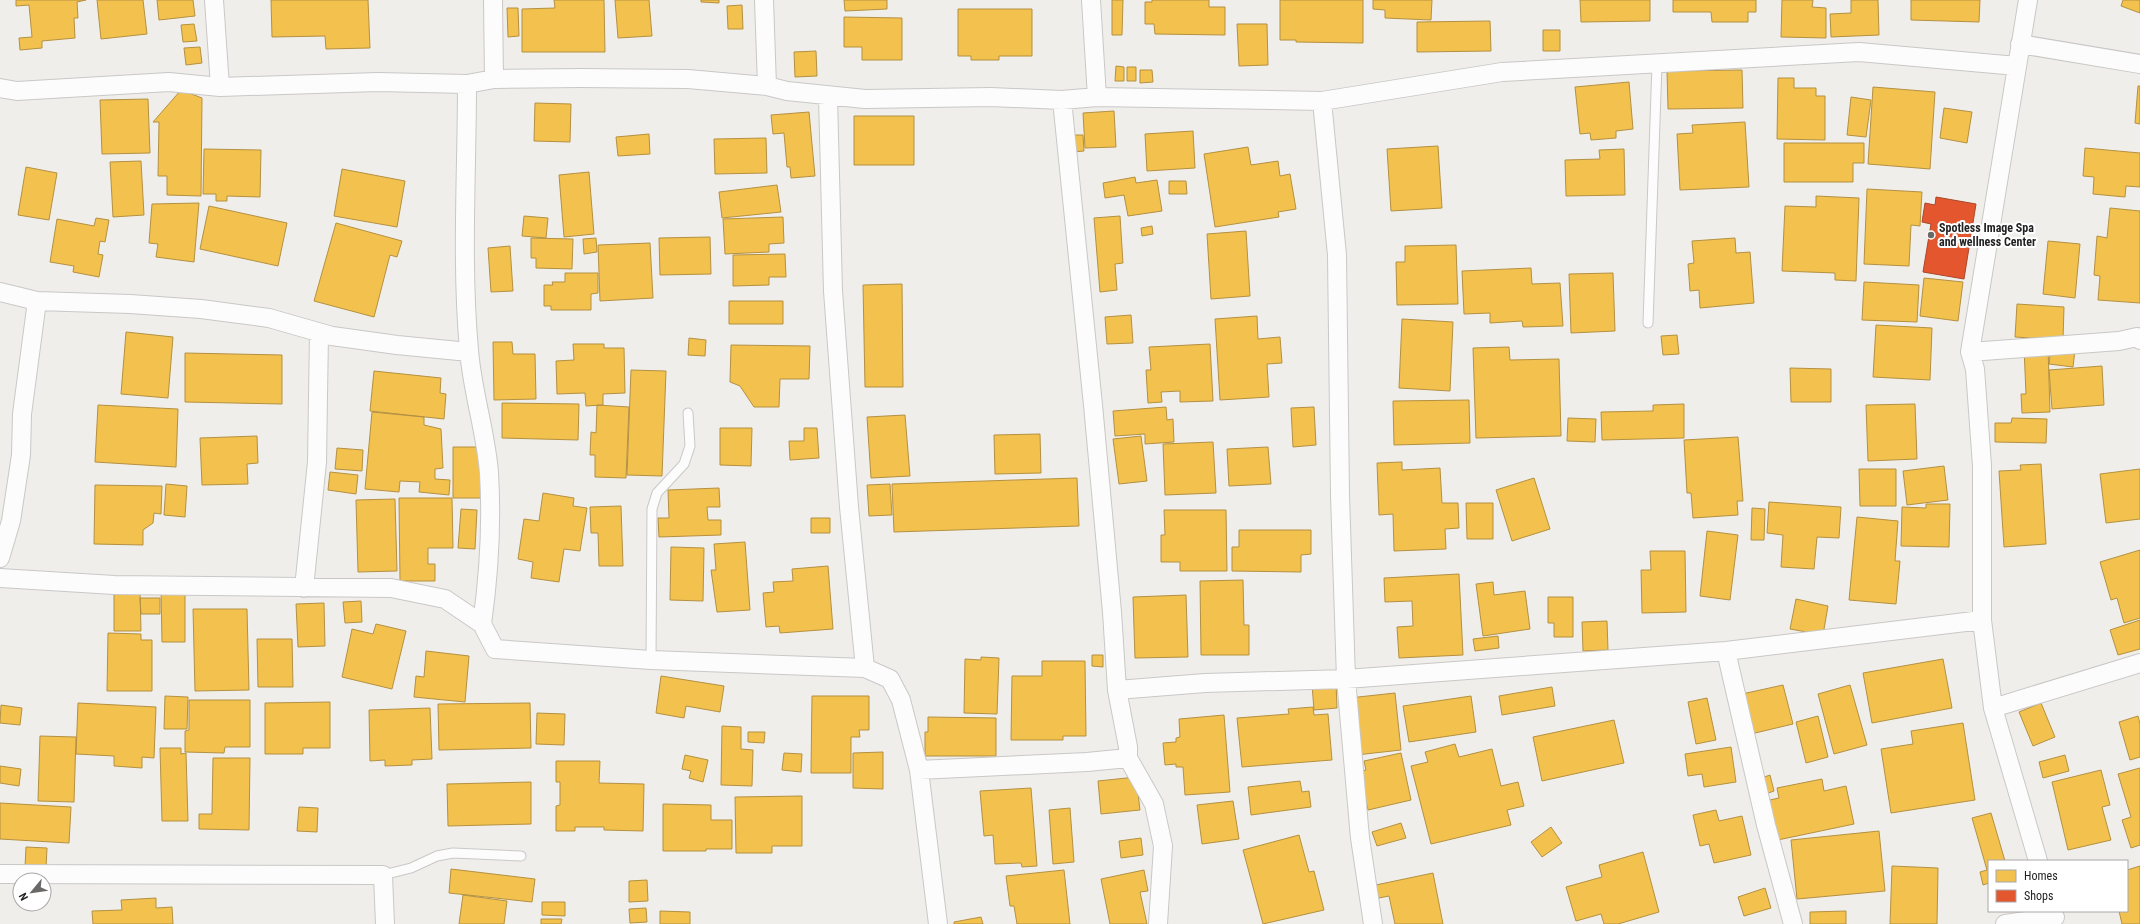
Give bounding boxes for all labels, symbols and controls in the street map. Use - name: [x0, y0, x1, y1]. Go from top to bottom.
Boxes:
- place label: Spotless Image Spa and wellness Center: [1939, 221, 2036, 249]
- marker: Spotless Image Spa and wellness Center: [1926, 230, 1936, 240]
- legend: [1988, 860, 2128, 912]
- text: Homes: [2024, 869, 2058, 883]
- north arrow: [12, 872, 52, 912]
- text: Shops: [2024, 889, 2053, 903]
- text: N: [16, 890, 31, 903]

